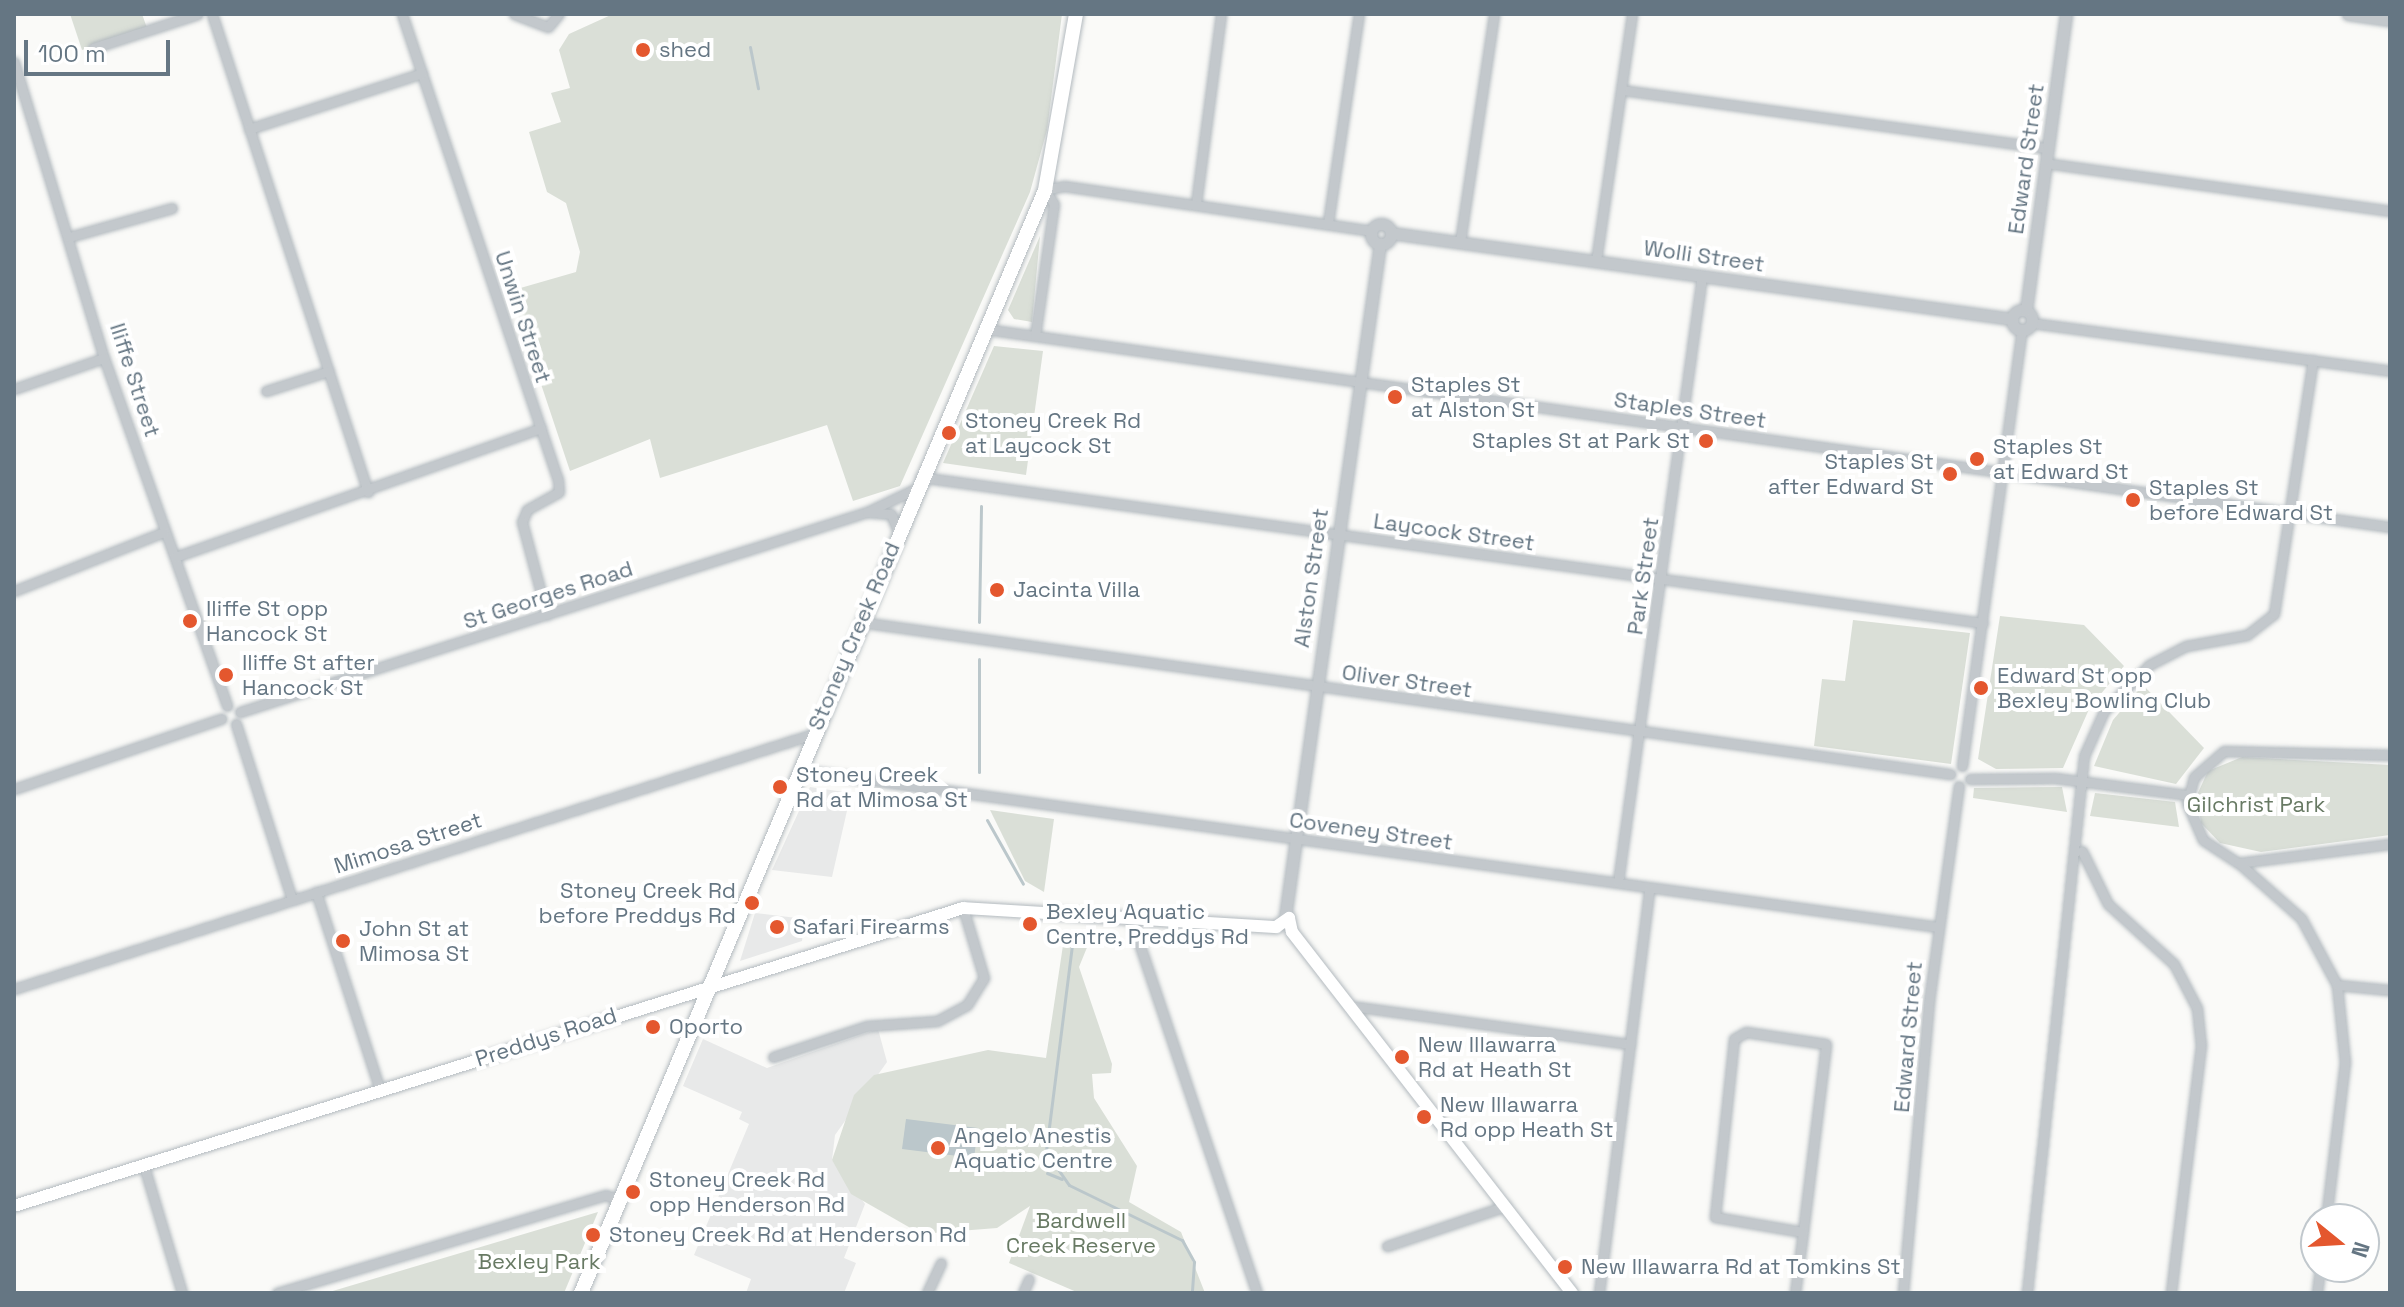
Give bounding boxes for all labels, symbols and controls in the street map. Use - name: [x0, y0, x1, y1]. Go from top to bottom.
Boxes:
- scale bar: [28, 24, 174, 74]
- place label: shed: [659, 37, 711, 63]
- text: 100 m: [38, 38, 106, 69]
- marker: shed: [634, 41, 652, 59]
- street label: Edward Street: [2002, 82, 2050, 236]
- street label: Wolli Street: [1642, 234, 1766, 278]
- street label: Unwin Street: [489, 248, 557, 386]
- street label: Iliffe Street: [104, 320, 166, 440]
- place label: Staples St at Alston St: [1411, 371, 1535, 422]
- street label: Staples Street: [1612, 386, 1768, 434]
- marker: Staples St at Alston St: [1386, 388, 1404, 406]
- place label: Stoney Creek Rd at Laycock St: [965, 407, 1141, 458]
- marker: Stoney Creek Rd at Laycock St: [940, 424, 958, 442]
- place label: Staples St at Park St: [1472, 428, 1690, 454]
- marker: Staples St at Park St: [1697, 432, 1715, 450]
- place label: Staples St at Edward St: [1993, 433, 2129, 484]
- place label: Staples St after Edward St: [1768, 448, 1934, 500]
- marker: Staples St at Edward St: [1968, 450, 1986, 468]
- marker: Staples St after Edward St: [1941, 465, 1959, 483]
- place label: Staples St before Edward St: [2149, 474, 2333, 526]
- marker: Staples St before Edward St: [2124, 491, 2142, 509]
- street label: Alston Street: [1288, 507, 1334, 649]
- street label: Laycock Street: [1372, 508, 1536, 556]
- street label: Park Street: [1622, 515, 1664, 637]
- street label: Stoney Creek Road: [802, 538, 906, 734]
- street label: St Georges Road: [460, 555, 636, 635]
- place label: Jacinta Villa: [1013, 577, 1140, 603]
- marker: Jacinta Villa: [988, 581, 1006, 599]
- place label: Iliffe St opp Hancock St: [206, 595, 328, 646]
- marker: Iliffe St opp Hancock St: [181, 612, 199, 630]
- place label: Iliffe St after Hancock St: [242, 649, 375, 700]
- street label: Oliver Street: [1340, 659, 1474, 703]
- place label: Edward St opp Bexley Bowling Club: [1997, 662, 2211, 714]
- marker: Iliffe St after Hancock St: [217, 666, 235, 684]
- marker: Edward St opp Bexley Bowling Club: [1972, 679, 1990, 697]
- place label: Stoney Creek Rd at Mimosa St: [796, 761, 968, 812]
- marker: Stoney Creek Rd at Mimosa St: [771, 778, 789, 796]
- park label: Gilchrist Park: [2187, 792, 2325, 818]
- street label: Coveney Street: [1288, 806, 1454, 856]
- street label: Mimosa Street: [331, 807, 485, 879]
- place label: Stoney Creek Rd before Preddys Rd: [539, 877, 736, 928]
- marker: Stoney Creek Rd before Preddys Rd: [743, 894, 761, 912]
- place label: Bexley Aquatic Centre, Preddys Rd: [1046, 898, 1250, 950]
- place label: Safari Firearms: [793, 914, 950, 940]
- place label: John St at Mimosa St: [359, 915, 469, 966]
- marker: Bexley Aquatic Centre, Preddys Rd: [1021, 915, 1039, 933]
- marker: Safari Firearms: [768, 918, 786, 936]
- marker: John St at Mimosa St: [334, 932, 352, 950]
- street label: Edward Street: [1888, 960, 1928, 1114]
- street label: Preddys Road: [472, 1002, 620, 1072]
- place label: Oporto: [669, 1014, 743, 1040]
- marker: Oporto: [644, 1018, 662, 1036]
- place label: New Illawarra Rd at Heath St: [1418, 1031, 1572, 1082]
- marker: New Illawarra Rd at Heath St: [1393, 1048, 1411, 1066]
- place label: New Illawarra Rd opp Heath St: [1440, 1091, 1614, 1142]
- marker: New Illawarra Rd opp Heath St: [1415, 1108, 1433, 1126]
- place label: Angelo Anestis Aquatic Centre: [954, 1122, 1113, 1174]
- marker: Angelo Anestis Aquatic Centre: [929, 1139, 947, 1157]
- place label: Stoney Creek Rd opp Henderson Rd: [649, 1166, 845, 1218]
- marker: Stoney Creek Rd opp Henderson Rd: [624, 1183, 642, 1201]
- north arrow: [2300, 1203, 2380, 1283]
- park label: Bardwell Creek Reserve: [1006, 1207, 1156, 1258]
- place label: Stoney Creek Rd at Henderson Rd: [609, 1222, 967, 1248]
- marker: Stoney Creek Rd at Henderson Rd: [584, 1226, 602, 1244]
- text: N: [2345, 1238, 2377, 1261]
- park label: Bexley Park: [477, 1249, 601, 1275]
- place label: New Illawarra Rd at Tomkins St: [1581, 1254, 1901, 1280]
- marker: New Illawarra Rd at Tomkins St: [1556, 1258, 1574, 1276]

